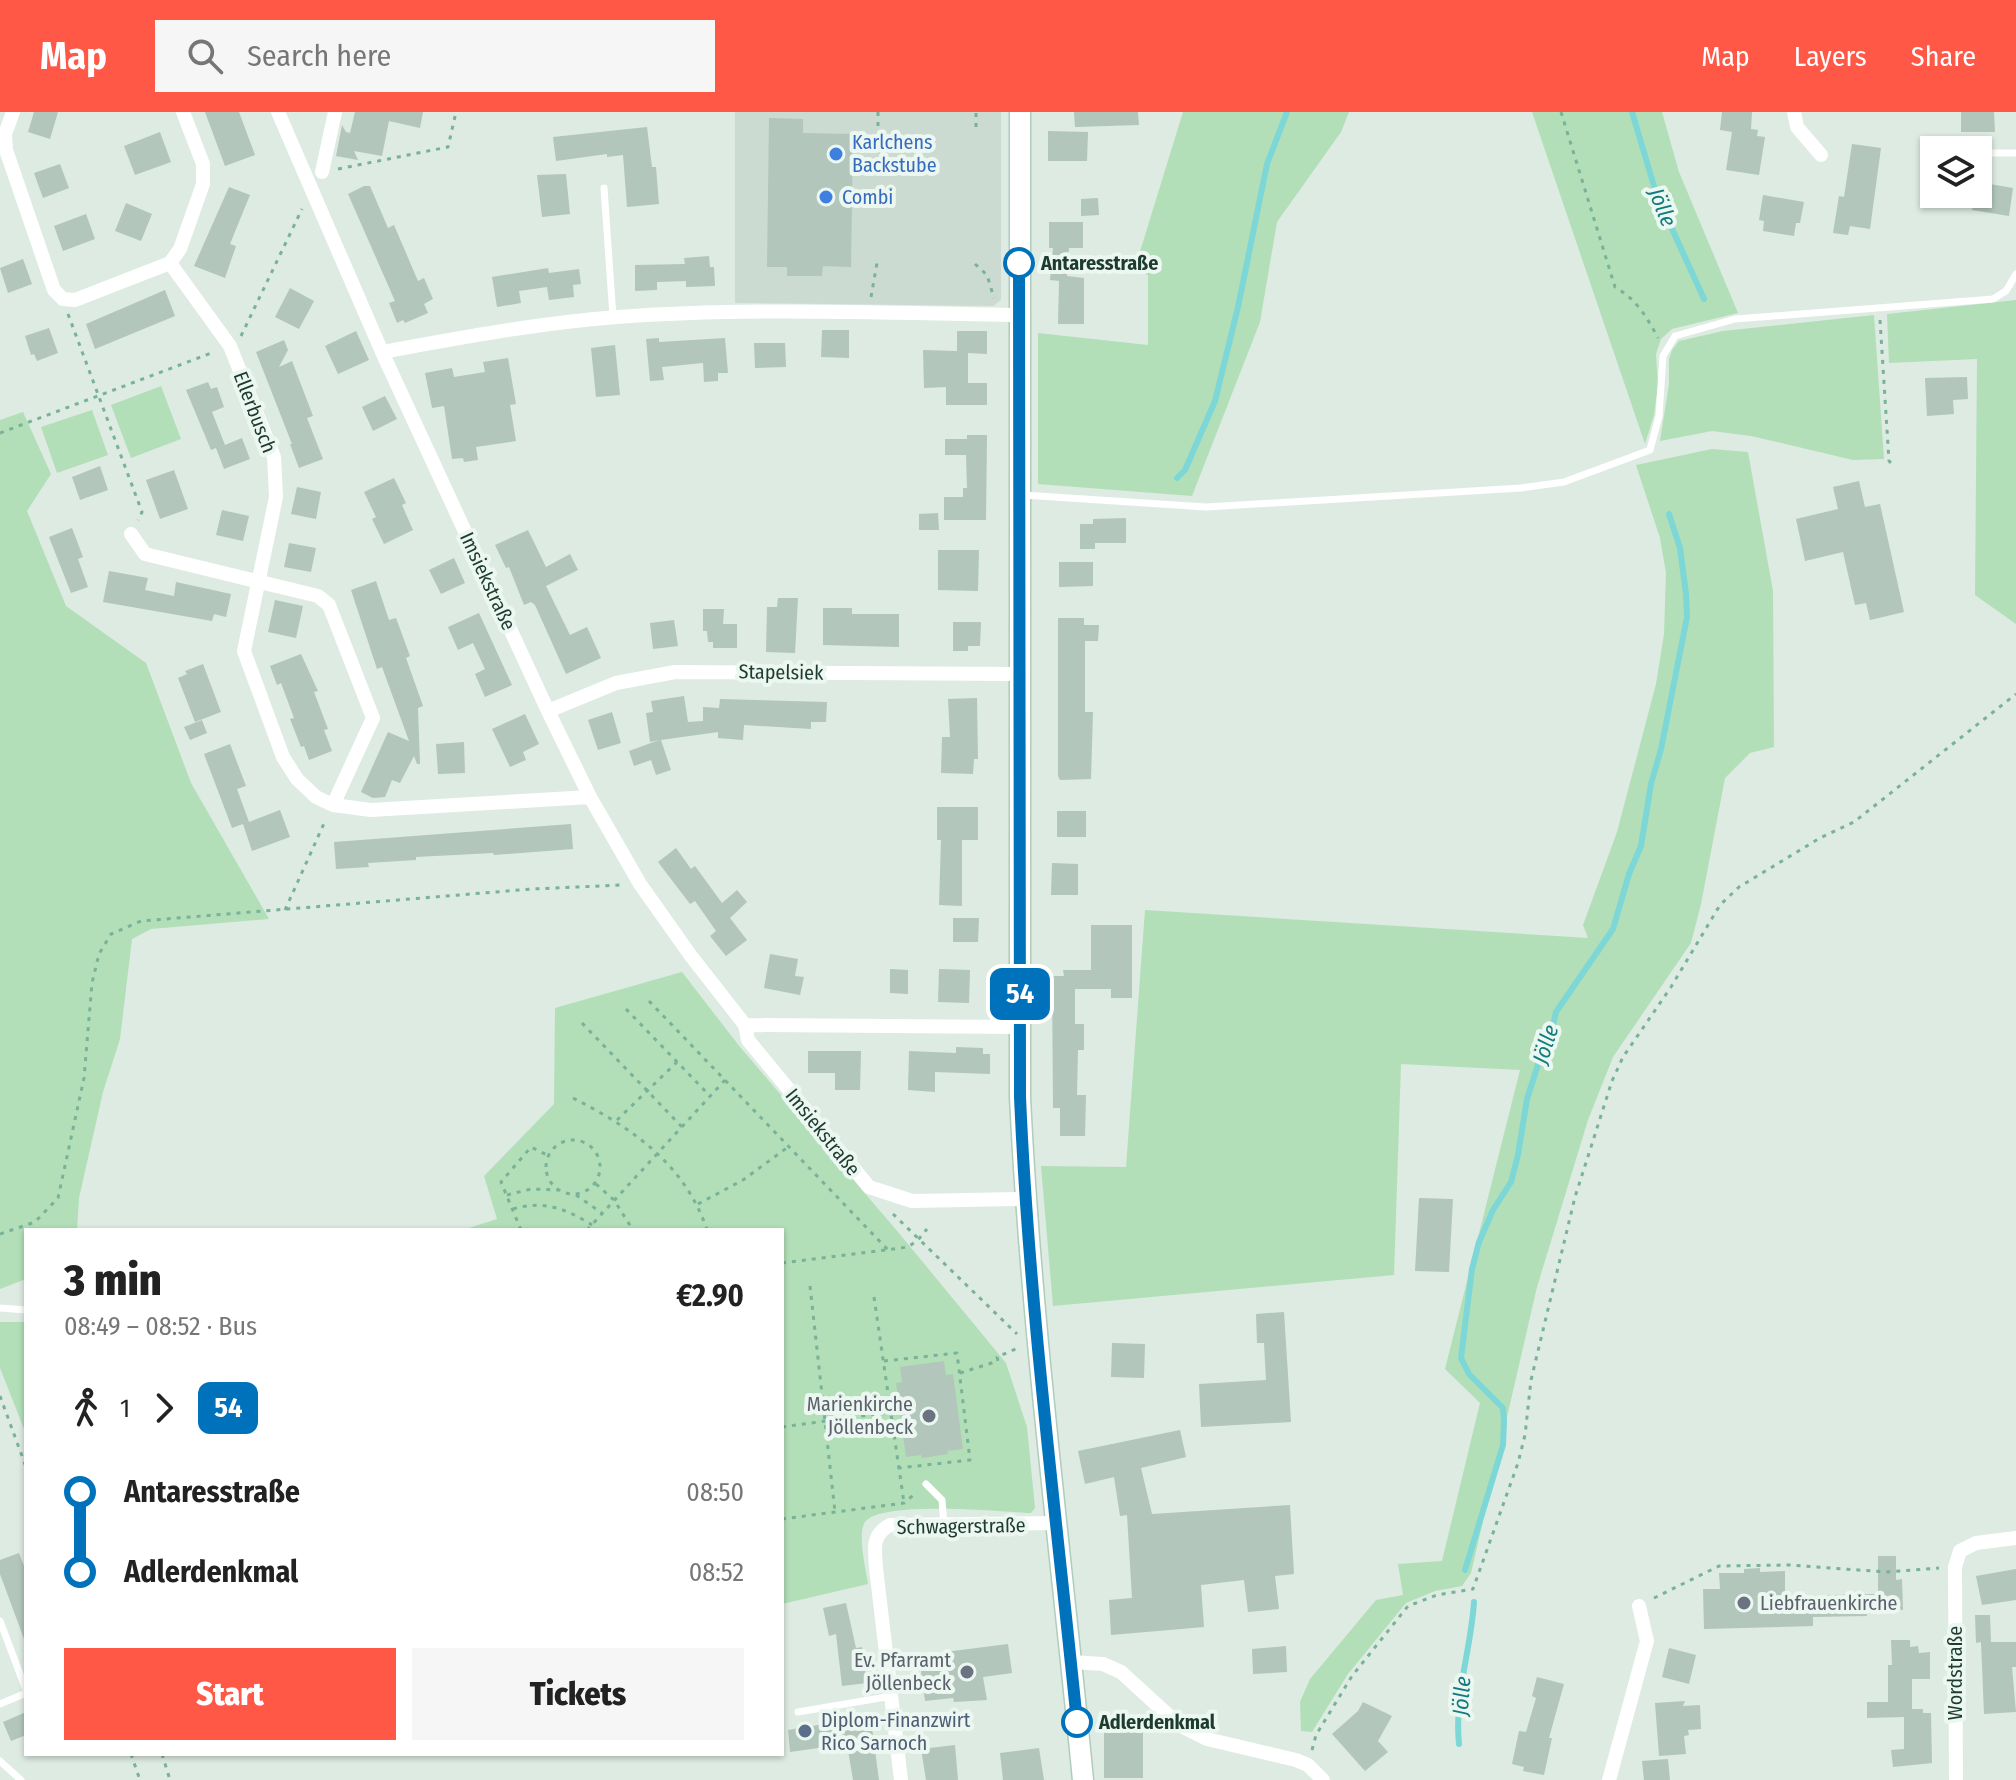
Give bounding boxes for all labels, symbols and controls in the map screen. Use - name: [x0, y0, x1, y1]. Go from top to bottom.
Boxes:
- search box: [155, 20, 715, 92]
- text: Map: [40, 33, 107, 79]
- icon: search: [183, 34, 227, 78]
- text: Search here: [247, 38, 391, 74]
- text: Map: [1701, 40, 1750, 73]
- text: Layers: [1794, 40, 1867, 73]
- text: Share: [1911, 40, 1976, 73]
- place label: Karlchens Backstube: [852, 130, 937, 177]
- map controls: [1920, 136, 1992, 208]
- button: layers: [1920, 136, 1992, 208]
- marker: Karlchens Backstube: [827, 145, 845, 163]
- water label: Jölle: [1642, 183, 1682, 231]
- place label: Combi: [842, 185, 893, 209]
- marker: Combi: [817, 188, 835, 206]
- marker: Antaresstraße: [1004, 248, 1034, 278]
- place label: Antaresstraße: [1040, 251, 1158, 275]
- street label: Ellerbusch: [229, 368, 281, 456]
- street label: Imsiekstraße: [455, 528, 521, 634]
- street label: Stapelsiek: [738, 659, 824, 685]
- line badge: 54: [984, 968, 1056, 1020]
- text: 54: [1006, 977, 1034, 1010]
- water label: Jölle: [1526, 1021, 1564, 1068]
- street label: Imsiekstraße: [781, 1084, 865, 1180]
- text: 3 min: [64, 1254, 162, 1307]
- text: €2.90: [676, 1278, 744, 1314]
- text: 08:49 – 08:52 · Bus: [64, 1311, 257, 1342]
- icon: walk: [64, 1386, 108, 1430]
- icon: forward: [142, 1386, 186, 1430]
- text: 54: [214, 1391, 242, 1424]
- place label: Marienkirche Jöllenbeck: [807, 1392, 914, 1439]
- text: 1: [120, 1393, 130, 1424]
- marker: Marienkirche Jöllenbeck: [920, 1407, 938, 1425]
- text: Antaresstraße: [124, 1474, 300, 1510]
- text: 08:50: [686, 1477, 744, 1508]
- street label: Schwagerstraße: [896, 1513, 1026, 1539]
- text: Adlerdenkmal: [124, 1554, 298, 1590]
- text: 08:52: [689, 1557, 744, 1588]
- place label: Liebfrauenkirche: [1760, 1591, 1897, 1615]
- marker: Liebfrauenkirche: [1735, 1594, 1753, 1612]
- street label: Wordstraße: [1943, 1626, 1967, 1720]
- button: Start: [64, 1648, 396, 1740]
- button: Tickets: [412, 1648, 744, 1740]
- place label: Ev. Pfarramt Jöllenbeck: [854, 1648, 952, 1695]
- marker: Ev. Pfarramt Jöllenbeck: [958, 1663, 976, 1681]
- water label: Jölle: [1447, 1675, 1476, 1718]
- marker: Adlerdenkmal: [1062, 1707, 1092, 1737]
- place label: Diplom-Finanzwirt Rico Sarnoch: [821, 1708, 971, 1755]
- place label: Adlerdenkmal: [1098, 1710, 1216, 1734]
- marker: Diplom-Finanzwirt Rico Sarnoch: [796, 1722, 814, 1740]

